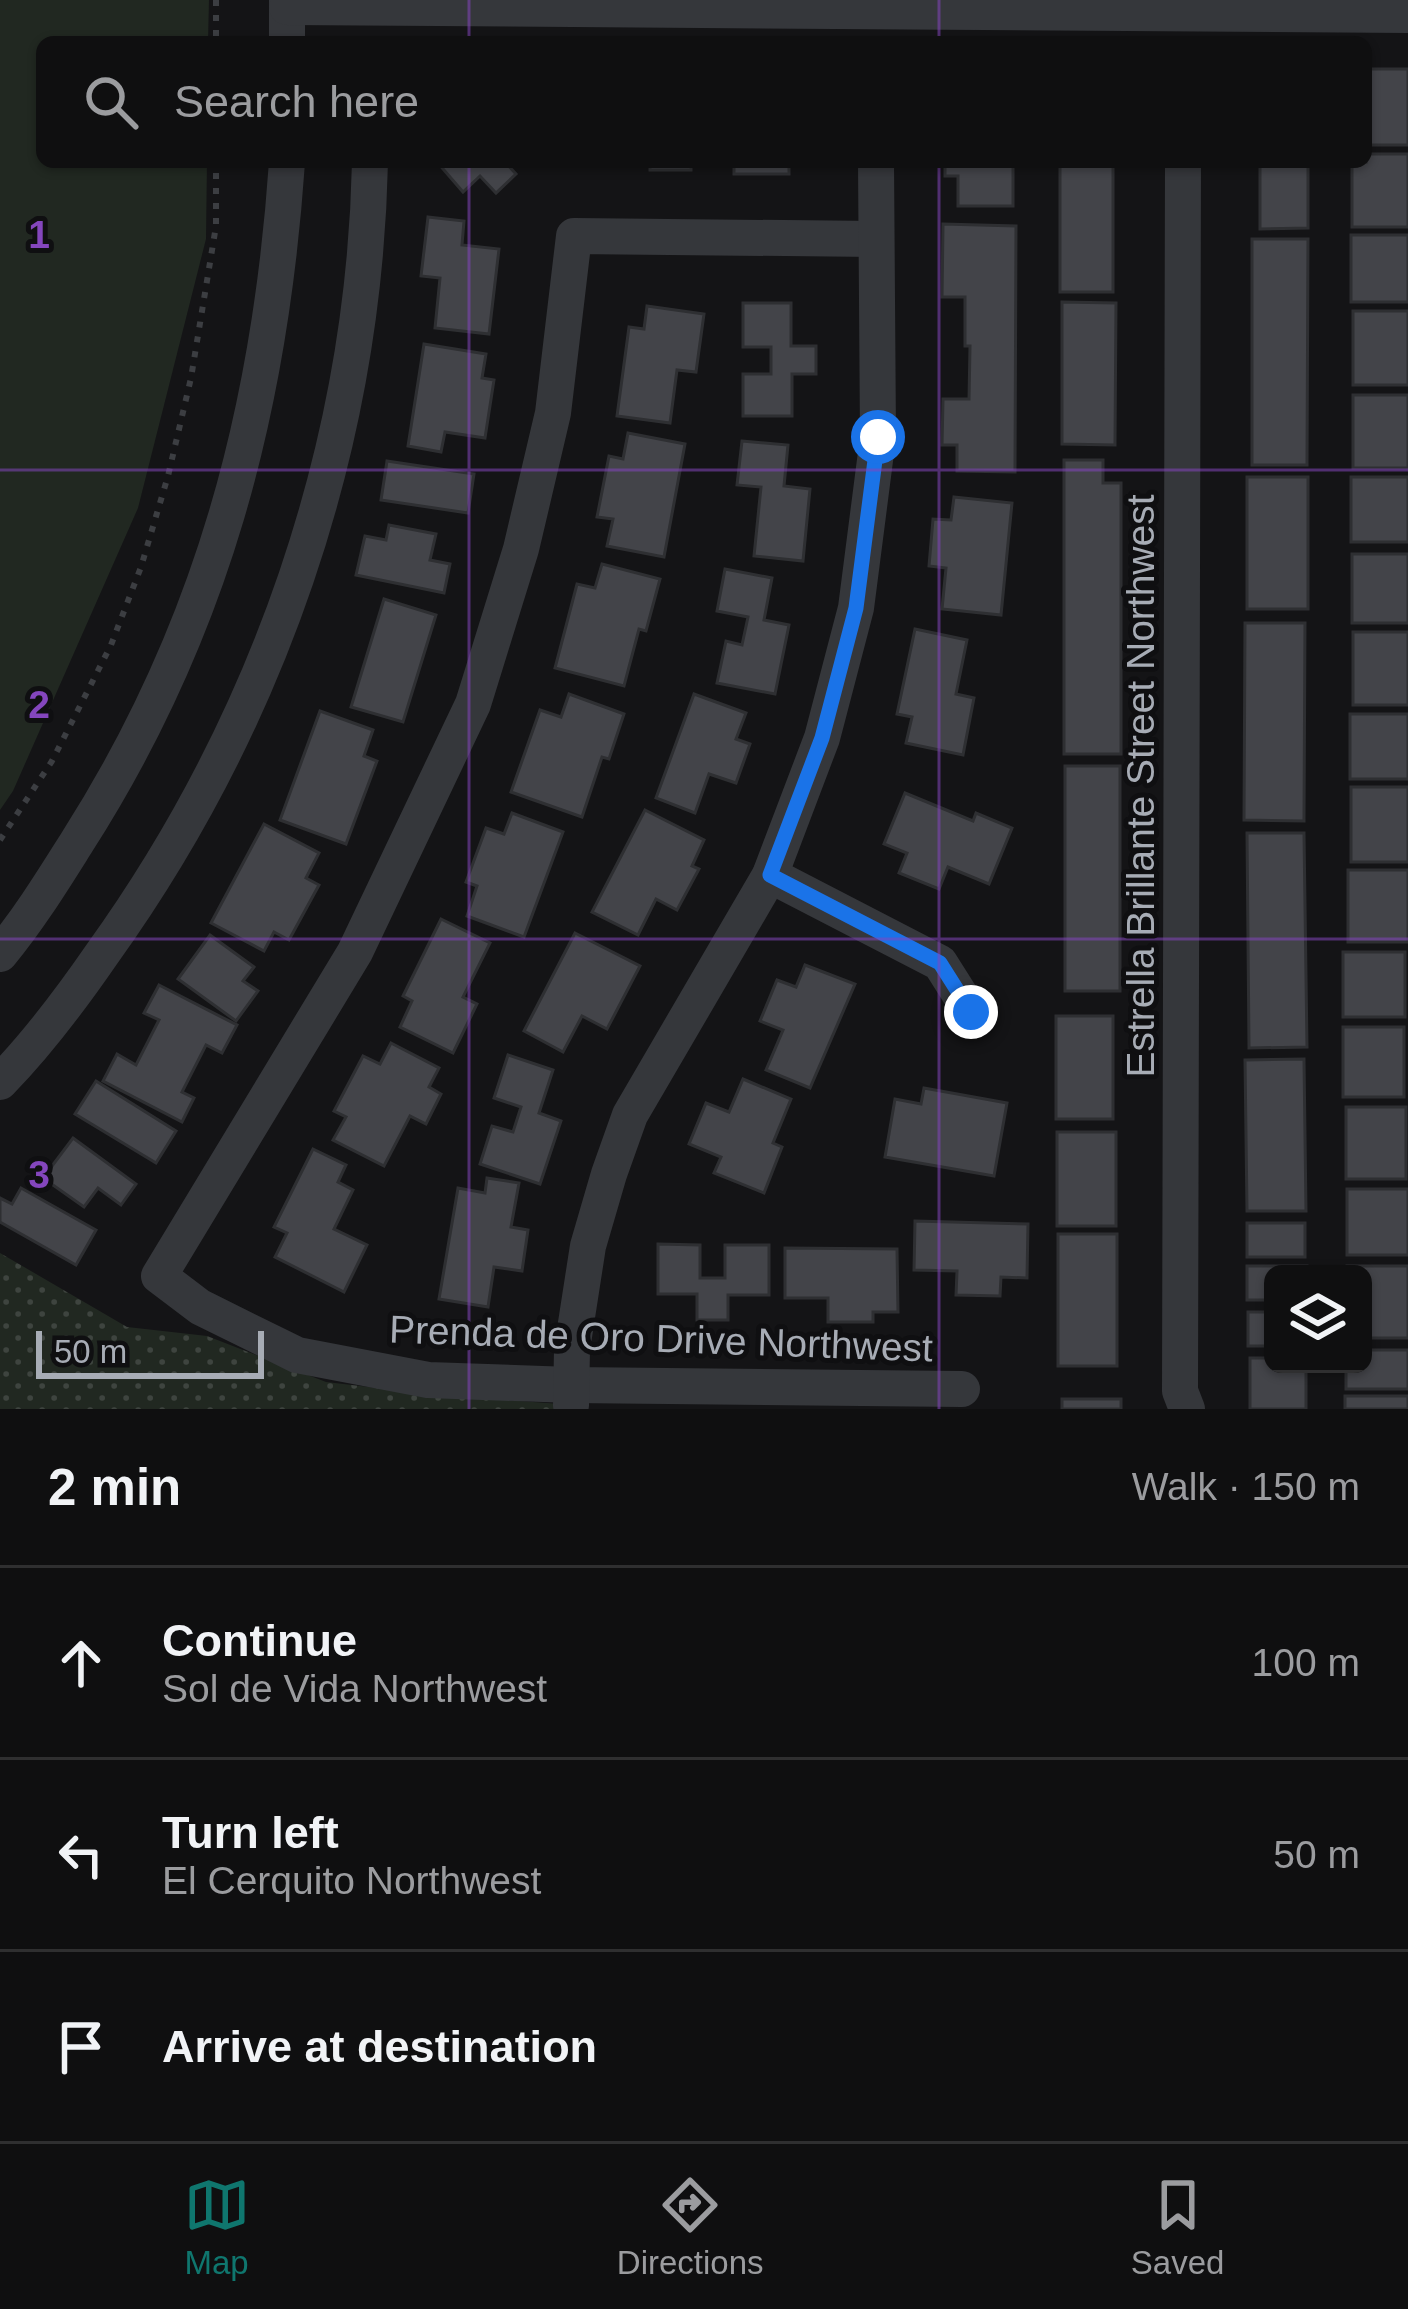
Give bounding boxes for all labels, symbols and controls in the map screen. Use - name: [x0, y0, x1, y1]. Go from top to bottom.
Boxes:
- search box: [36, 36, 1372, 168]
- icon: search: [78, 69, 144, 135]
- text: Search here: [174, 76, 419, 127]
- text: 1: [28, 213, 50, 256]
- route start: [851, 410, 905, 464]
- street label: Estrella Brillante Street Northwest: [1119, 494, 1162, 1078]
- text: 2: [28, 683, 50, 726]
- route end: [944, 985, 998, 1039]
- text: 3: [28, 1153, 50, 1196]
- map controls: [1264, 1265, 1372, 1373]
- button: layers: [1264, 1265, 1372, 1373]
- street label: Prenda de Oro Drive Northwest: [388, 1308, 934, 1369]
- scale bar: [36, 1325, 264, 1378]
- text: 50 m: [54, 1333, 127, 1370]
- text: 2 min: [48, 1459, 181, 1516]
- text: Walk · 150 m: [1132, 1465, 1360, 1508]
- text: Continue: [162, 1615, 357, 1666]
- icon: ahead: [48, 1630, 114, 1696]
- text: 100 m: [1252, 1641, 1360, 1684]
- text: Sol de Vida Northwest: [162, 1667, 547, 1710]
- text: Turn left: [162, 1807, 339, 1858]
- icon: left: [48, 1822, 114, 1888]
- text: 50 m: [1273, 1833, 1360, 1876]
- text: El Cerquito Northwest: [162, 1859, 541, 1902]
- icon: arrive: [48, 2014, 114, 2080]
- text: Arrive at destination: [162, 2021, 597, 2072]
- tab: Map: [184, 2172, 250, 2282]
- tab: Directions: [617, 2172, 764, 2282]
- tab: Saved: [1131, 2172, 1224, 2282]

